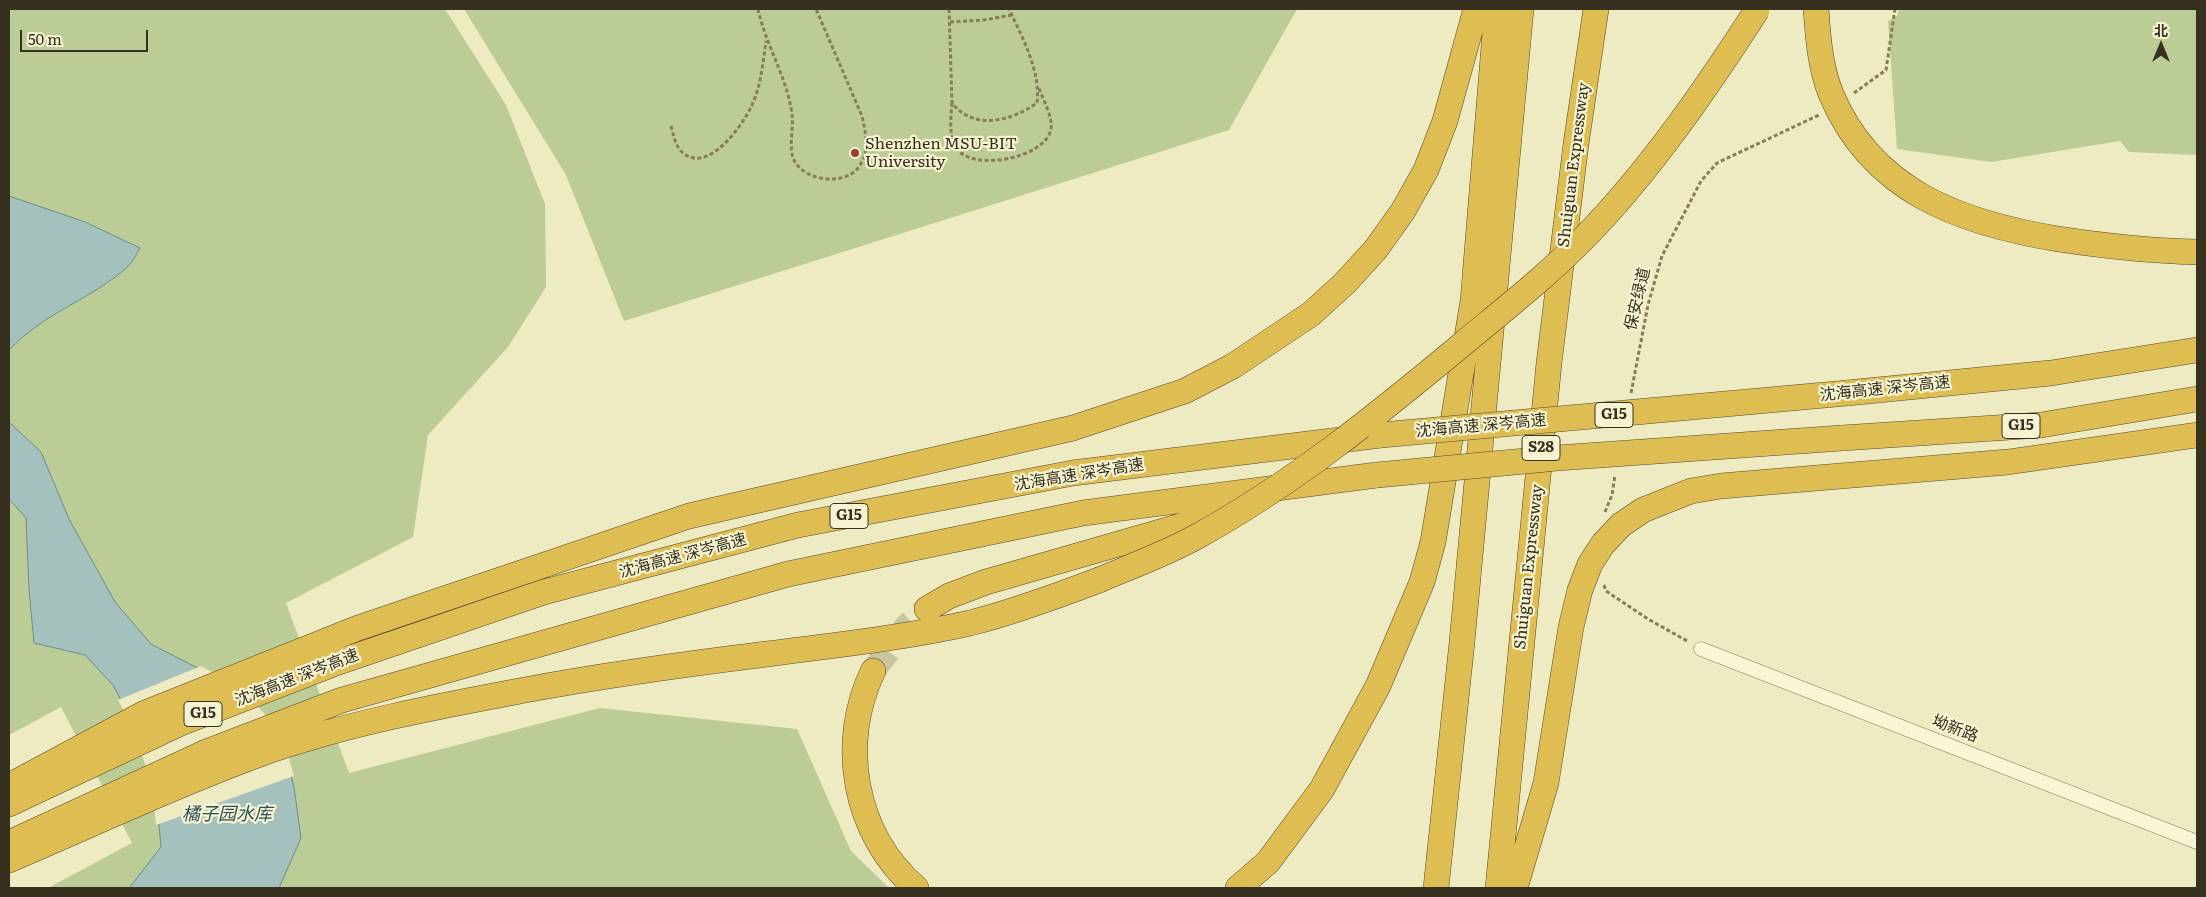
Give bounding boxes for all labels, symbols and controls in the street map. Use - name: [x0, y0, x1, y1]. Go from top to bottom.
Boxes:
- scale bar: [22, 20, 150, 52]
- north arrow: [2136, 20, 2186, 70]
- text: 北: [2154, 20, 2168, 40]
- text: 50 m: [28, 27, 62, 50]
- street label: Shuiguan Expressway: [1554, 81, 1594, 249]
- place label: Shenzhen MSU-BIT University: [865, 134, 1017, 172]
- marker: Shenzhen MSU-BIT University: [849, 147, 861, 159]
- street label: 保安绿道: [1621, 266, 1655, 332]
- street label: 沈海高速 深岑高速: [1819, 373, 1951, 405]
- road number: G15: [1595, 402, 1633, 428]
- street label: 沈海高速 深岑高速: [1415, 411, 1547, 441]
- road number: G15: [2002, 414, 2040, 438]
- road number: S28: [1522, 436, 1560, 460]
- street label: 沈海高速 深岑高速: [1013, 455, 1145, 495]
- street label: Shuiguan Expressway: [1511, 483, 1547, 651]
- road number: G15: [830, 504, 868, 528]
- street label: 沈海高速 深岑高速: [617, 530, 749, 582]
- street label: 沈海高速 深岑高速: [232, 646, 362, 710]
- road number: G15: [184, 702, 222, 726]
- street label: 坳新路: [1929, 711, 1981, 747]
- water label: 橘子园水库: [182, 804, 272, 826]

